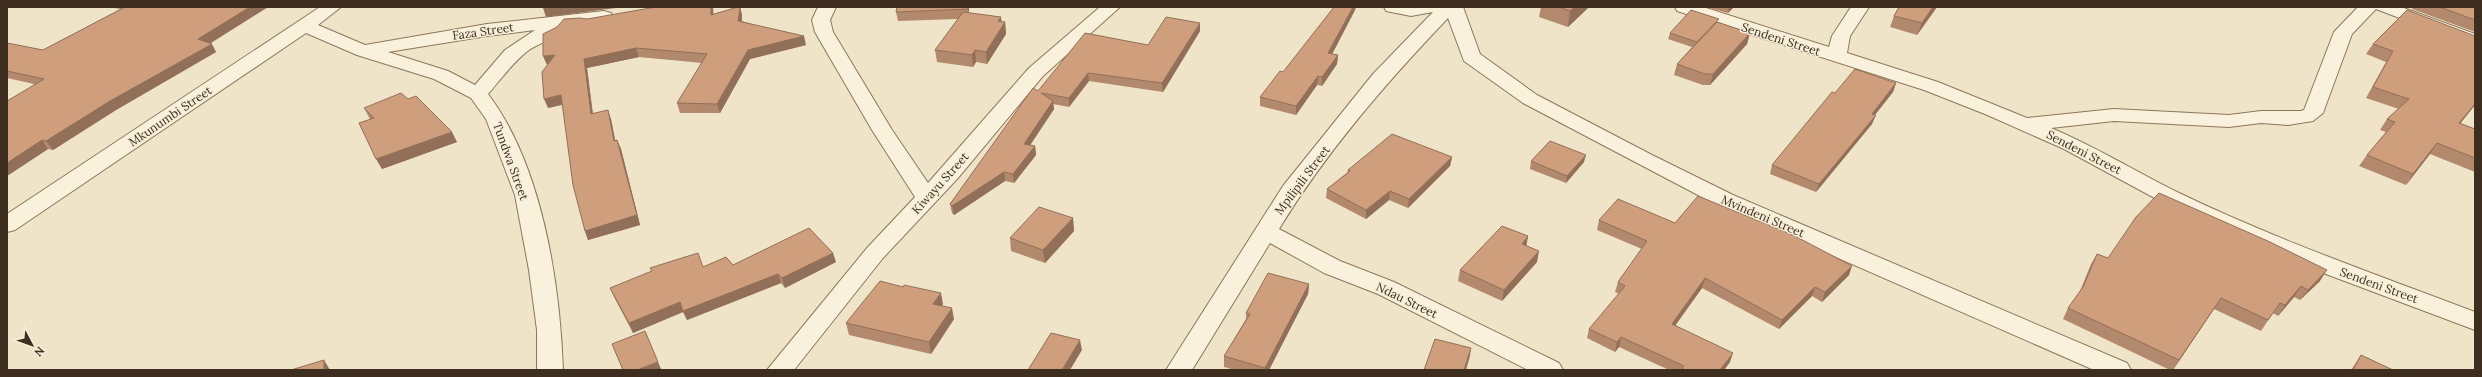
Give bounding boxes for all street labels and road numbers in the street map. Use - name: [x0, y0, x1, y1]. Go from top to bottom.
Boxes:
- street label: Faza Street: [451, 19, 515, 43]
- street label: Sendeni Street: [1740, 19, 1823, 59]
- street label: Mkunumbi Street: [125, 82, 215, 149]
- street label: Tundwa Street: [490, 120, 532, 202]
- street label: Sendeni Street: [2044, 127, 2124, 177]
- street label: Mpilipili Street: [1271, 142, 1333, 217]
- street label: Kiwayu Street: [908, 149, 972, 217]
- street label: Mvindeni Street: [1719, 192, 1807, 240]
- street label: Sendeni Street: [2338, 264, 2420, 306]
- street label: Ndau Street: [1374, 279, 1441, 322]

